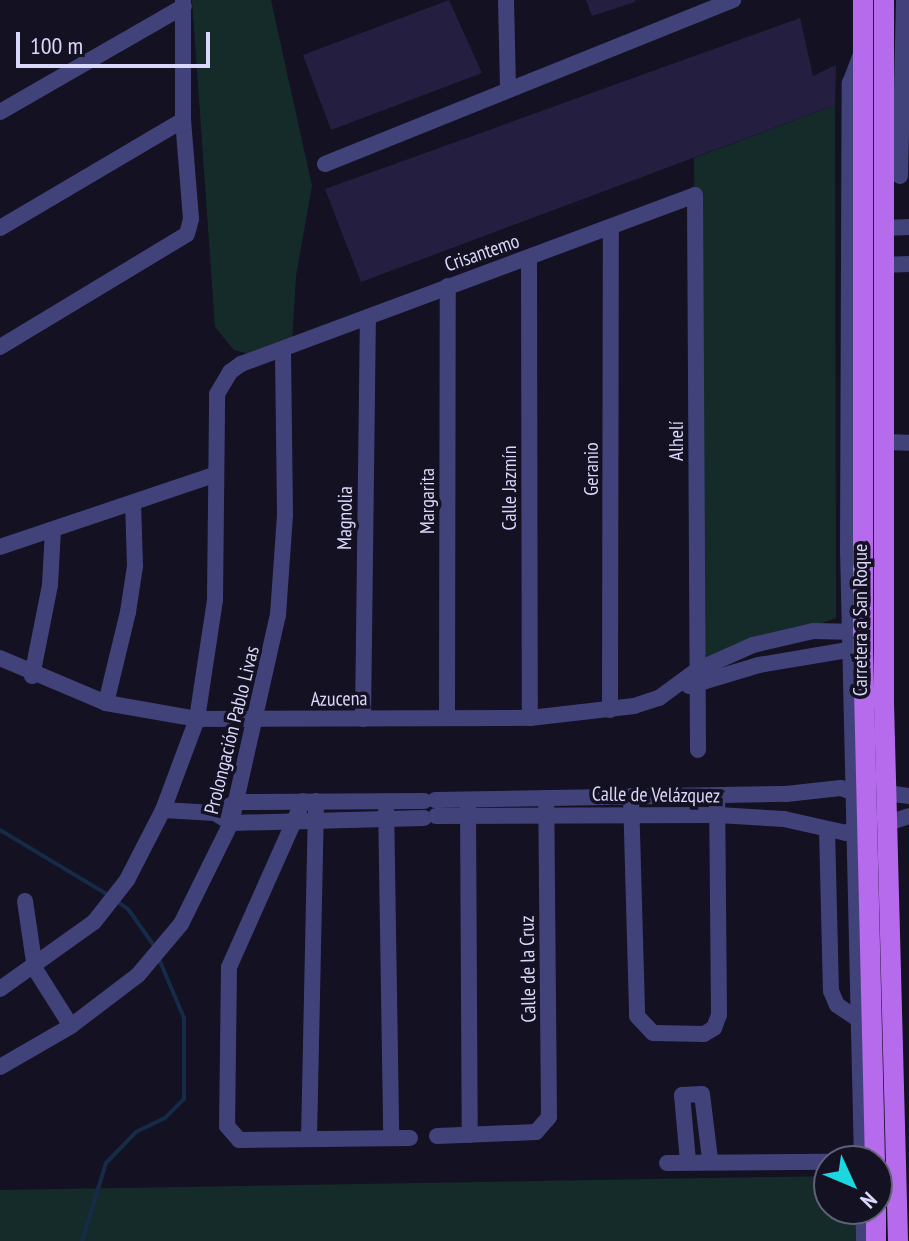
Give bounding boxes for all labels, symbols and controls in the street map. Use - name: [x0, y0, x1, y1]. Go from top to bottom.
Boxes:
- scale bar: [20, 16, 214, 66]
- text: 100 m: [30, 30, 83, 61]
- street label: Crisantemo: [441, 229, 523, 277]
- street label: Alhelí: [664, 421, 688, 461]
- street label: Geranio: [579, 442, 603, 496]
- street label: Calle Jazmín: [497, 446, 521, 530]
- street label: Margarita: [415, 468, 439, 534]
- street label: Magnolia: [332, 486, 358, 550]
- street label: Carretera a San Roque: [848, 544, 872, 696]
- street label: Prolongación Pablo Livas: [200, 644, 264, 816]
- street label: Azucena: [310, 687, 368, 711]
- street label: Calle de Velázquez: [591, 782, 721, 808]
- street label: Calle de la Cruz: [515, 915, 541, 1023]
- north arrow: [813, 1145, 893, 1225]
- text: N: [855, 1186, 883, 1214]

